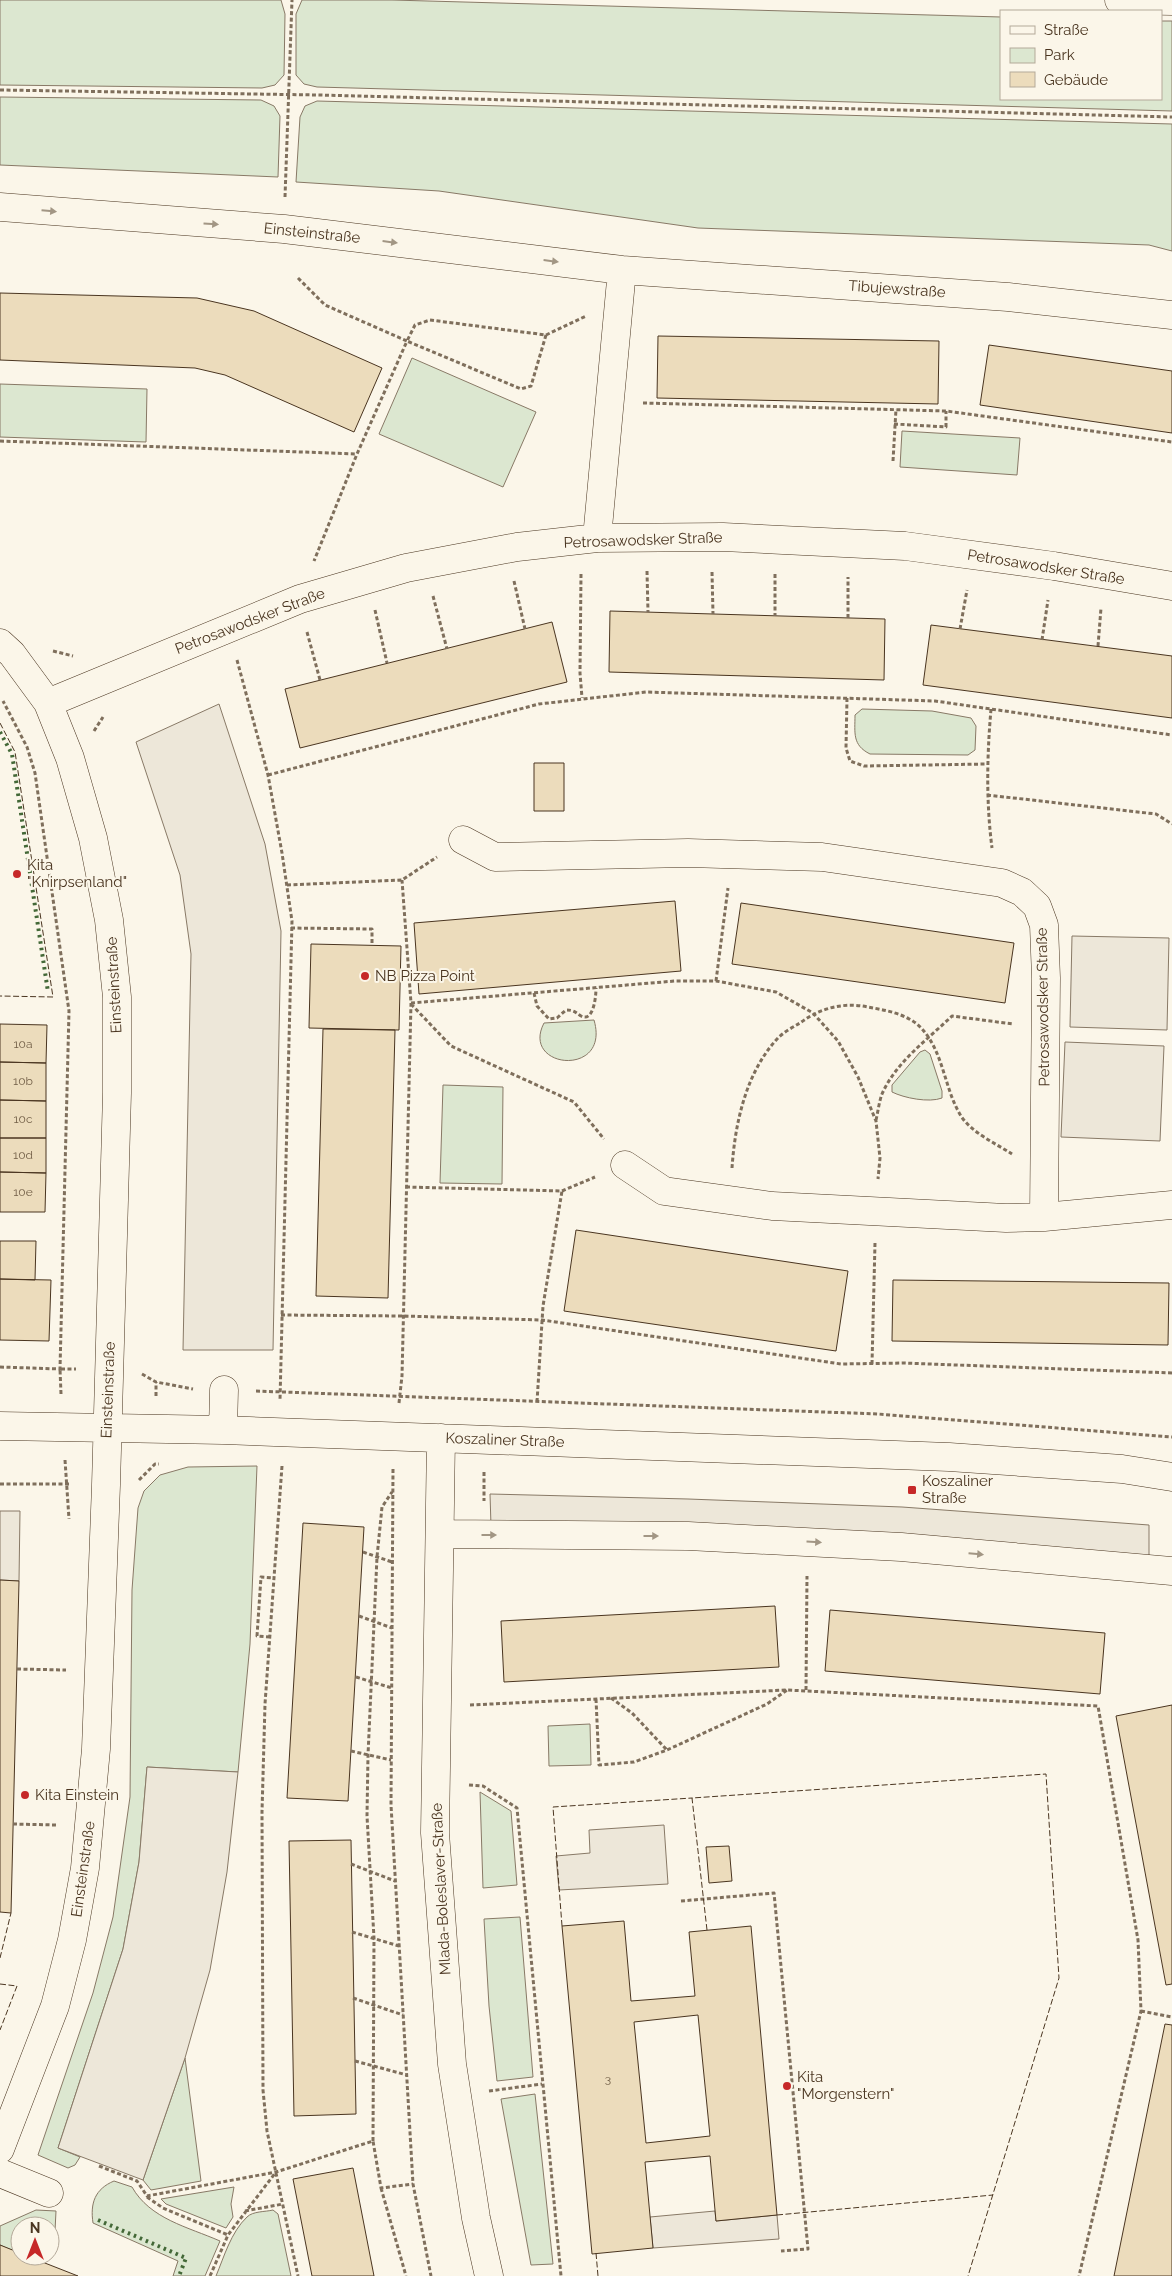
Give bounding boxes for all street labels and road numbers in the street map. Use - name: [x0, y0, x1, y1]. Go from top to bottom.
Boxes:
- street label: Einsteinstraße: [263, 219, 361, 247]
- street label: Tibujewstraße: [848, 277, 946, 301]
- street label: Petrosawodsker Straße: [563, 528, 723, 552]
- street label: Petrosawodsker Straße: [966, 546, 1126, 588]
- street label: Petrosawodsker Straße: [173, 584, 328, 658]
- street label: Petrosawodsker Straße: [1033, 927, 1053, 1087]
- street label: Einsteinstraße: [102, 936, 126, 1034]
- street label: Einsteinstraße: [97, 1341, 119, 1439]
- street label: Koszaliner Straße: [445, 1429, 565, 1451]
- street label: Mlada-Boleslaver-Straße: [427, 1802, 454, 1976]
- street label: Einsteinstraße: [67, 1820, 99, 1918]

